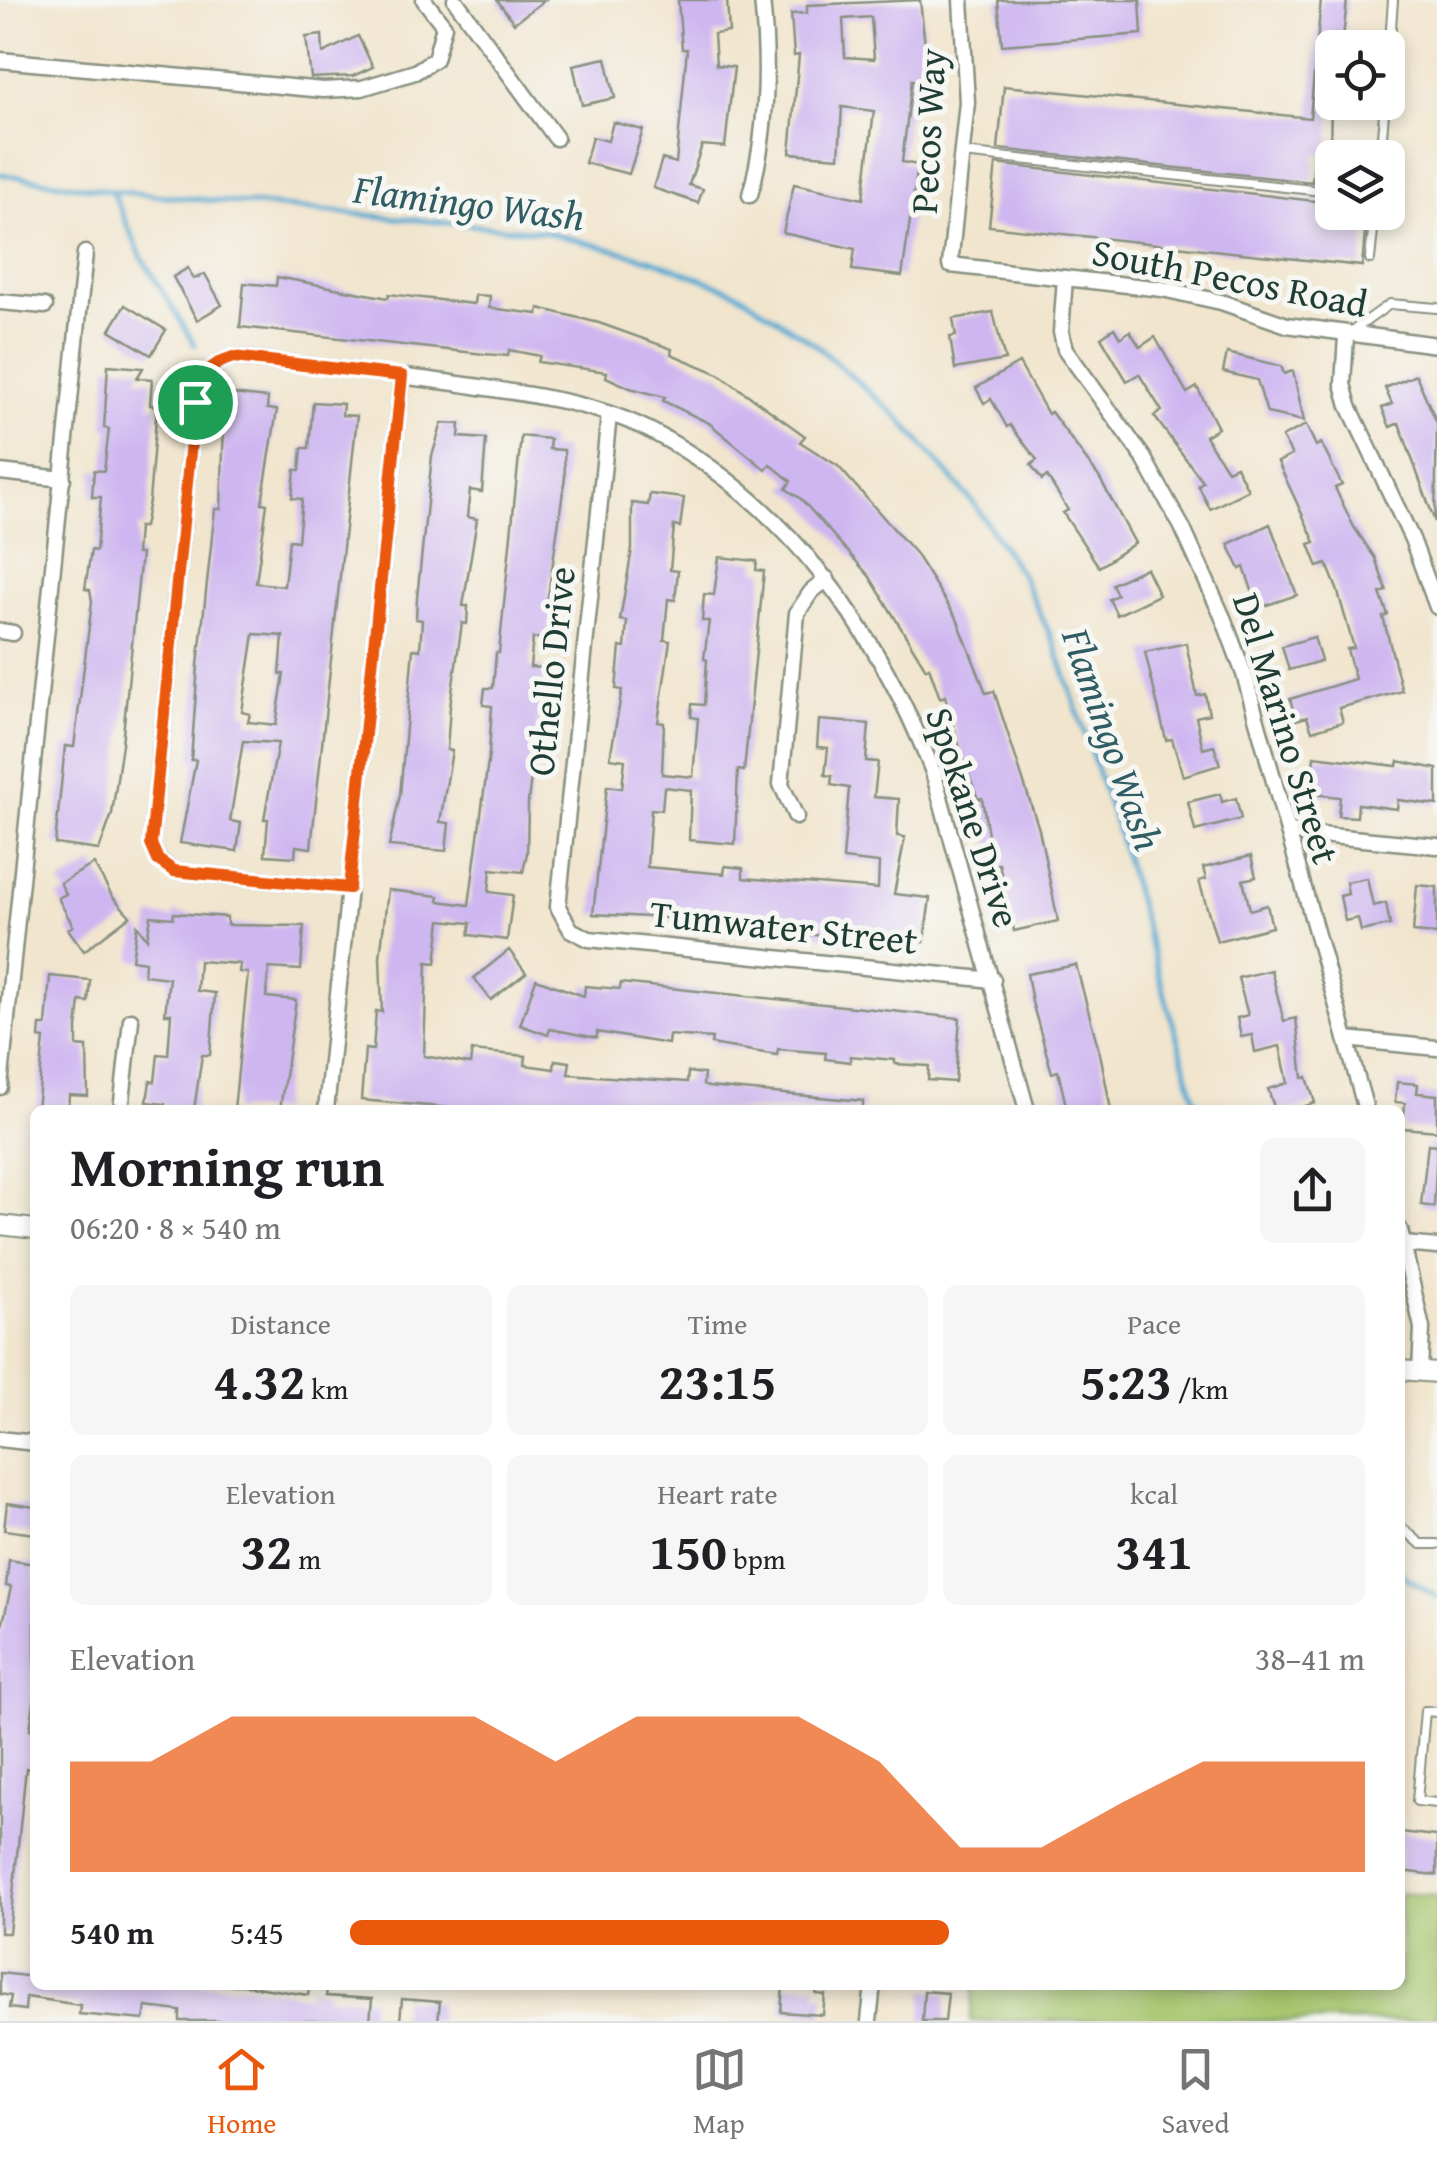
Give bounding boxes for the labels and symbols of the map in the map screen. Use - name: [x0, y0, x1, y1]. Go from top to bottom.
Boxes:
- street label: Pecos Way: [895, 47, 959, 215]
- water label: Flamingo Wash: [349, 158, 588, 245]
- street label: South Pecos Road: [1088, 223, 1373, 331]
- pin: [153, 360, 238, 445]
- street label: Othello Drive: [511, 564, 589, 778]
- street label: Del Marino Street: [1219, 586, 1355, 870]
- water label: Flamingo Wash: [1047, 619, 1179, 858]
- street label: Spokane Drive: [912, 700, 1036, 934]
- street label: Tumwater Street: [647, 884, 921, 968]

